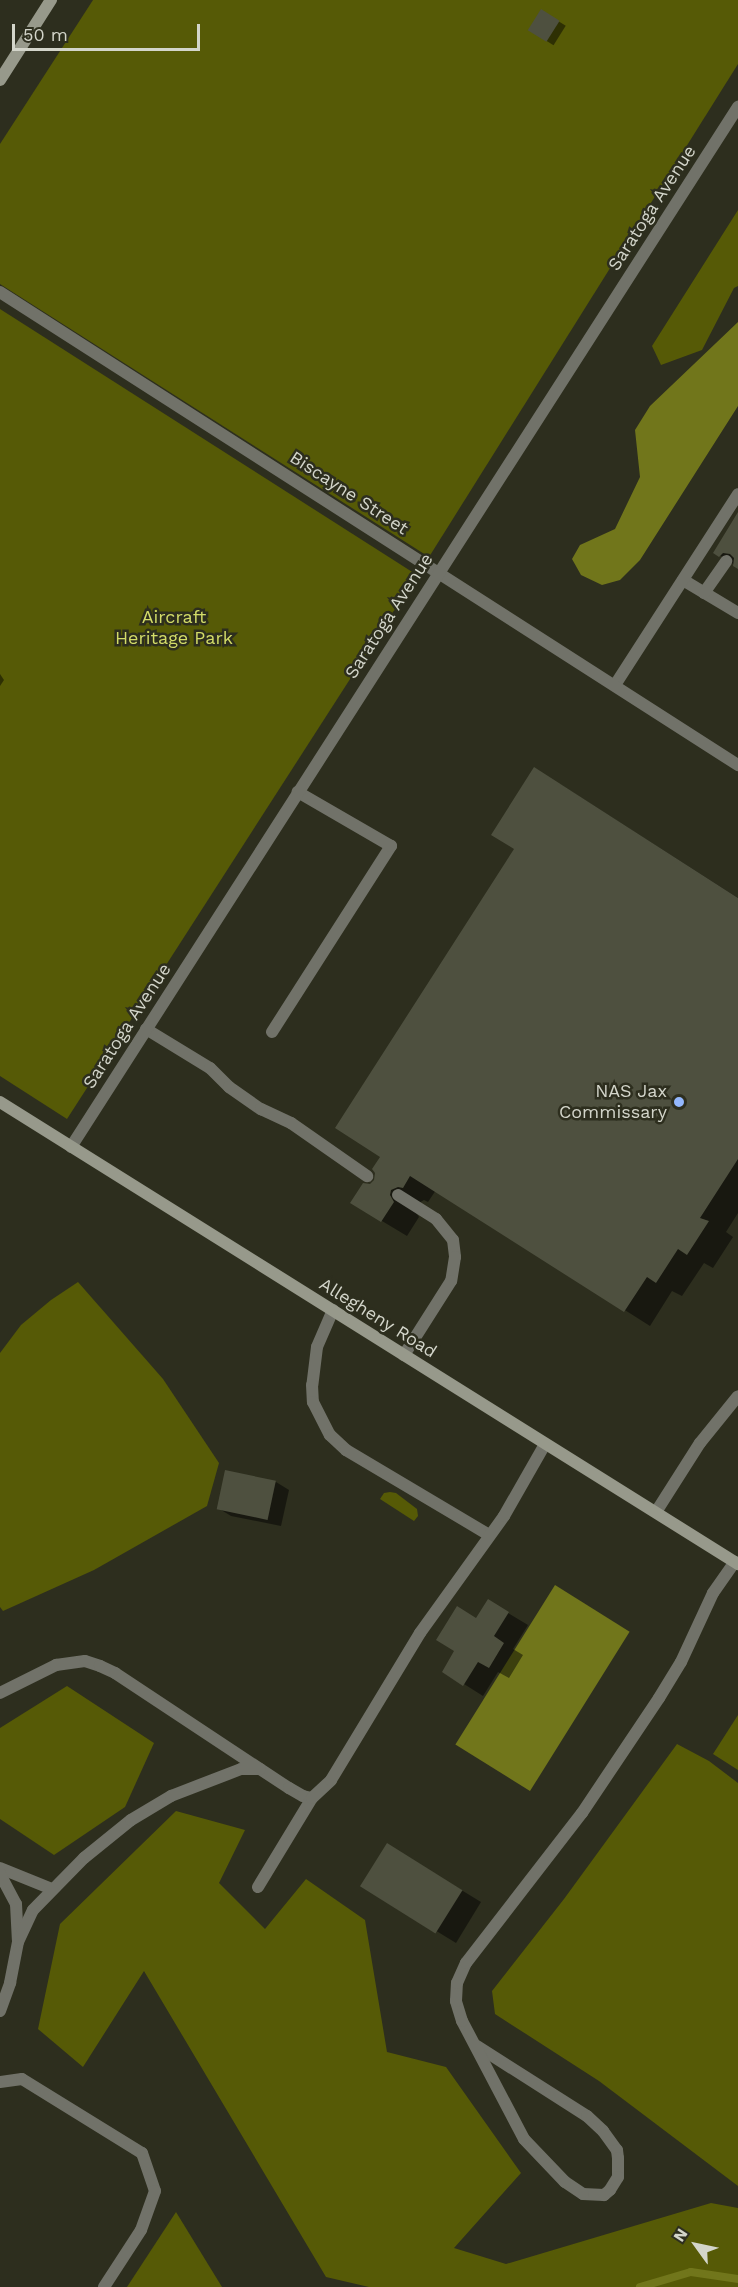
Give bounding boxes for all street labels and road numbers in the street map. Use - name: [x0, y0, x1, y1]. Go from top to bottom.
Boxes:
- street label: Saratoga Avenue: [603, 141, 701, 275]
- street label: Biscayne Street: [286, 447, 412, 539]
- street label: Saratoga Avenue: [340, 549, 438, 683]
- street label: Saratoga Avenue: [78, 959, 176, 1093]
- street label: Allegheny Road: [315, 1273, 441, 1363]

